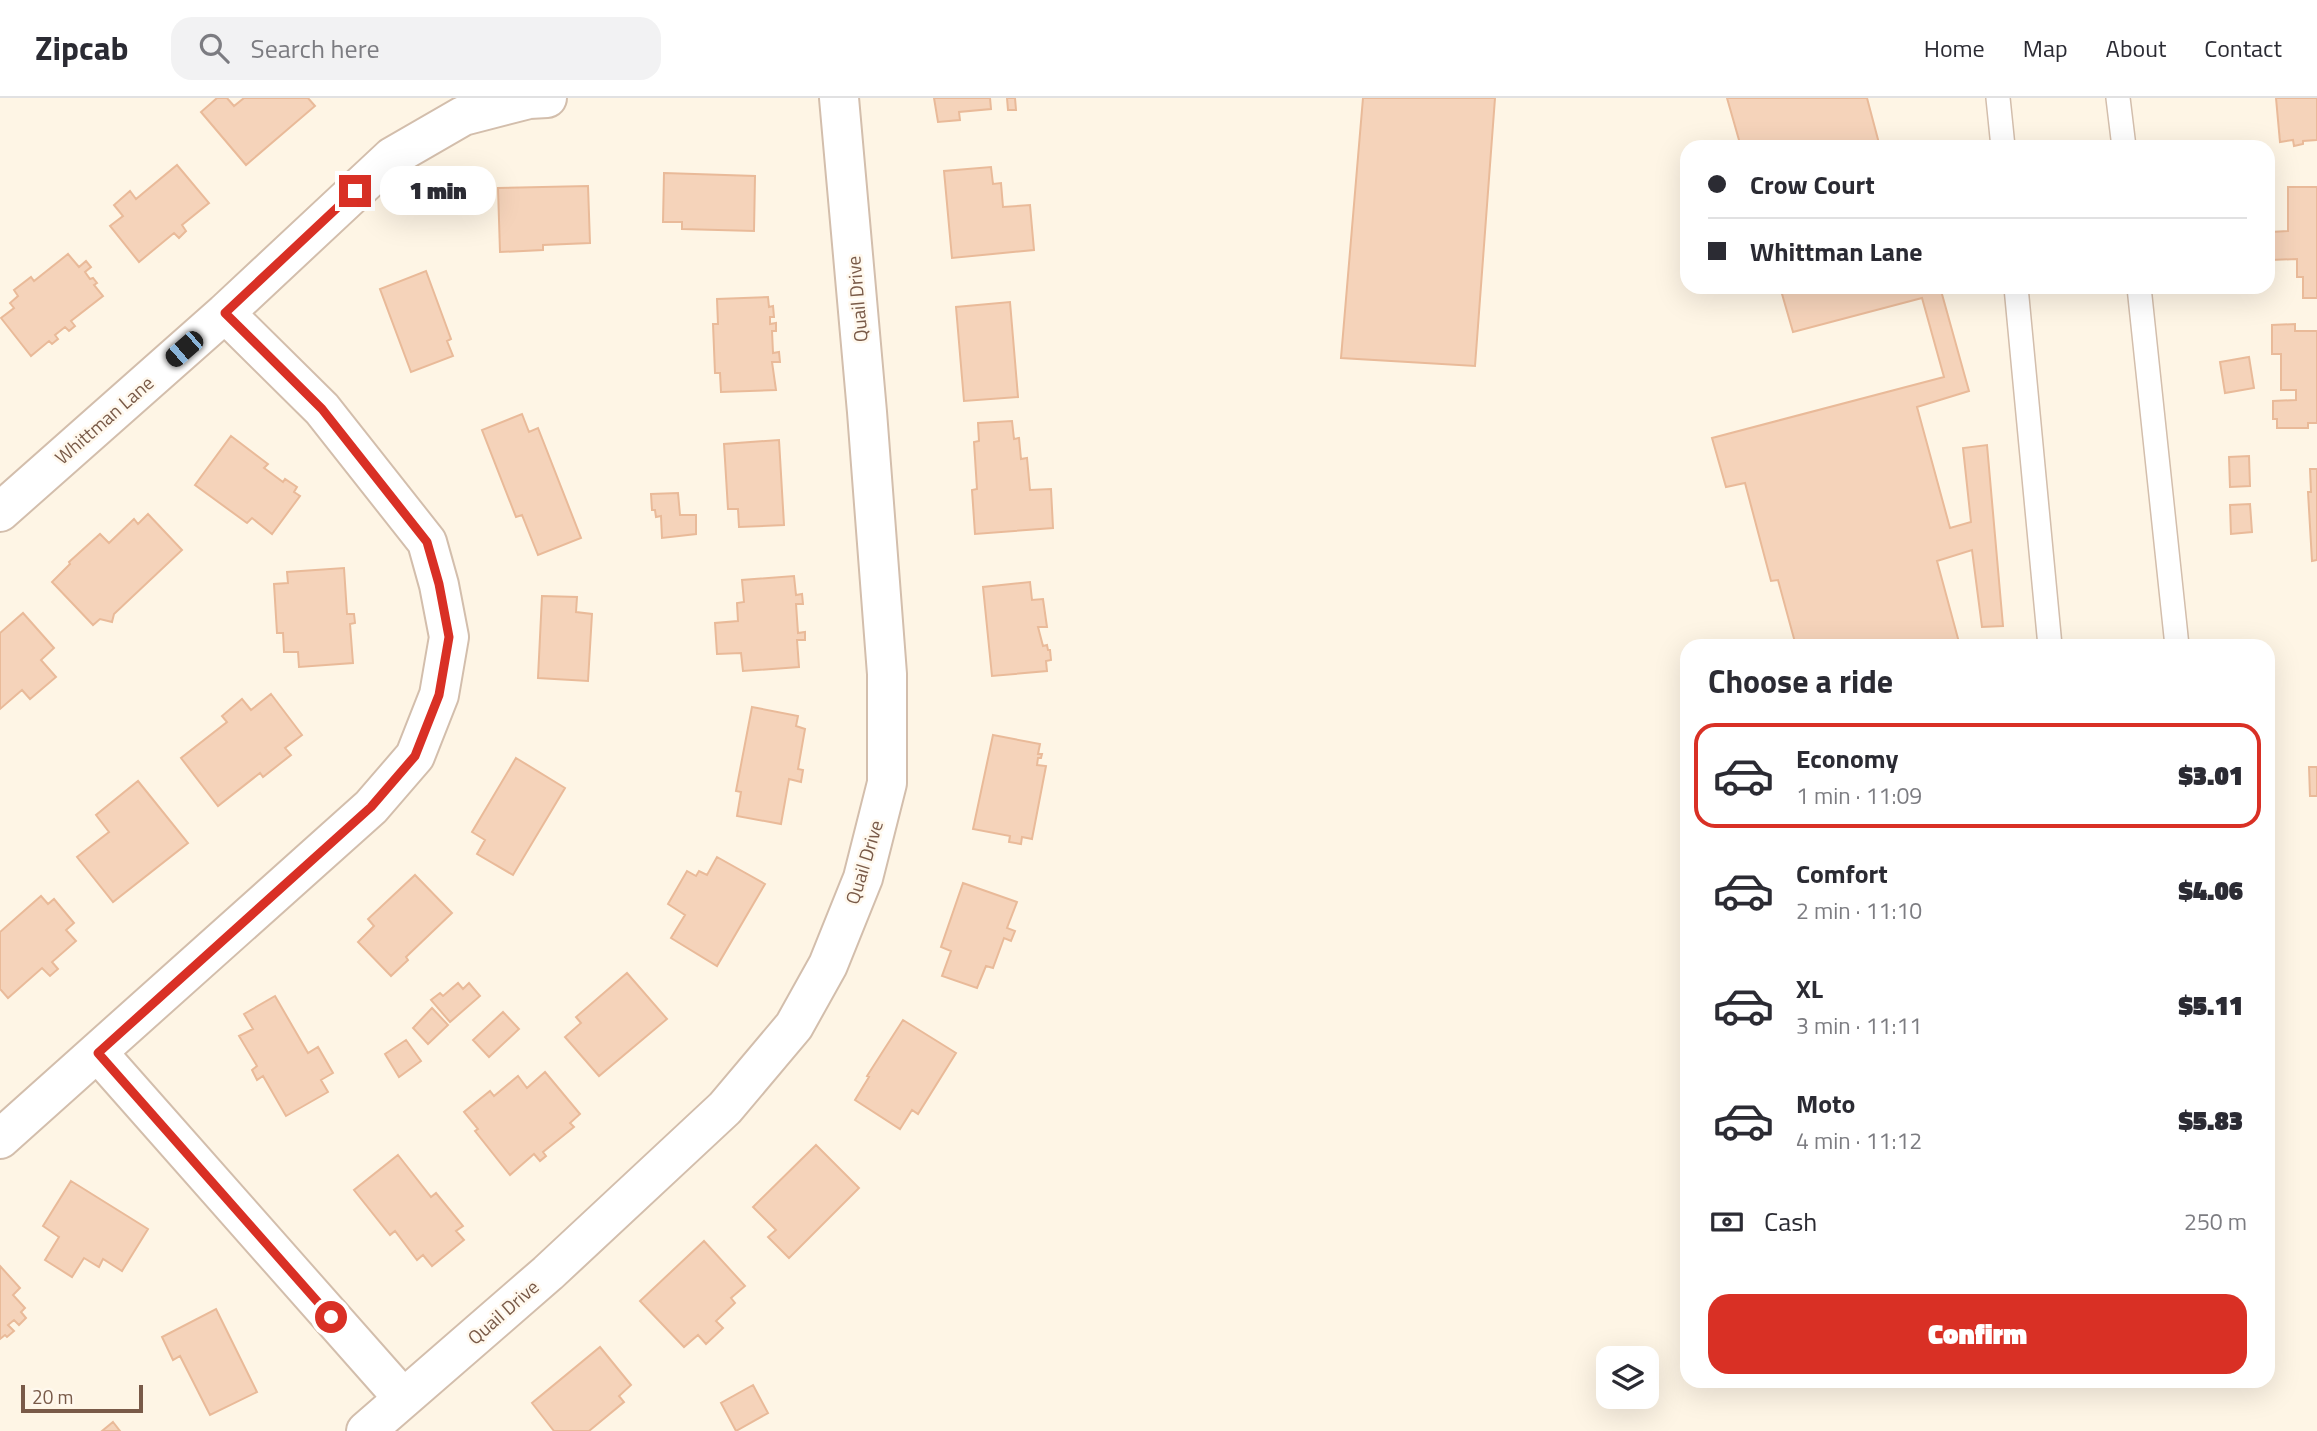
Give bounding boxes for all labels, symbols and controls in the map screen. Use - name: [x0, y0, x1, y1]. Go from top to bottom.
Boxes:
- search box: [171, 17, 661, 80]
- text: Zipcab: [35, 23, 129, 73]
- icon: search: [195, 29, 233, 67]
- text: Search here: [251, 29, 380, 68]
- text: Home: [1924, 30, 1985, 66]
- text: Map: [2023, 30, 2068, 66]
- text: About: [2106, 30, 2166, 66]
- text: Contact: [2204, 30, 2282, 66]
- text: Crow Court: [1750, 165, 1875, 204]
- callout: 1 min: [380, 166, 495, 216]
- text: 1 min: [409, 173, 467, 208]
- route end: [339, 175, 371, 207]
- text: Whittman Lane: [1750, 232, 1923, 271]
- street label: Quail Drive: [838, 255, 875, 343]
- car: [162, 327, 207, 371]
- street label: Whittman Lane: [48, 368, 160, 471]
- text: Choose a ride: [1708, 657, 1893, 705]
- text: Economy: [1796, 739, 1898, 778]
- icon: car: [1712, 744, 1775, 807]
- text: $3.01: [2178, 756, 2243, 795]
- text: 1 min · 11:09: [1796, 778, 1922, 813]
- street label: Quail Drive: [837, 816, 890, 907]
- text: Comfort: [1796, 854, 1888, 893]
- icon: car: [1712, 859, 1775, 922]
- text: $4.06: [2178, 871, 2243, 910]
- text: 2 min · 11:10: [1796, 893, 1922, 928]
- text: XL: [1796, 969, 1823, 1008]
- icon: car: [1712, 974, 1775, 1037]
- text: $5.11: [2178, 986, 2243, 1025]
- text: 3 min · 11:11: [1796, 1008, 1922, 1043]
- text: Moto: [1796, 1084, 1855, 1123]
- icon: car: [1712, 1089, 1775, 1152]
- text: $5.83: [2178, 1101, 2243, 1140]
- text: 4 min · 11:12: [1796, 1123, 1922, 1158]
- text: Cash: [1764, 1202, 1817, 1241]
- icon: cash: [1708, 1203, 1746, 1241]
- text: 250 m: [2184, 1204, 2247, 1239]
- street label: Quail Drive: [461, 1272, 545, 1351]
- button: Confirm: [1708, 1294, 2247, 1374]
- route start: [315, 1301, 347, 1333]
- map controls: [1596, 1346, 1659, 1409]
- button: layers: [1596, 1346, 1659, 1409]
- scale bar: [21, 1382, 144, 1414]
- text: 20 m: [32, 1382, 73, 1411]

